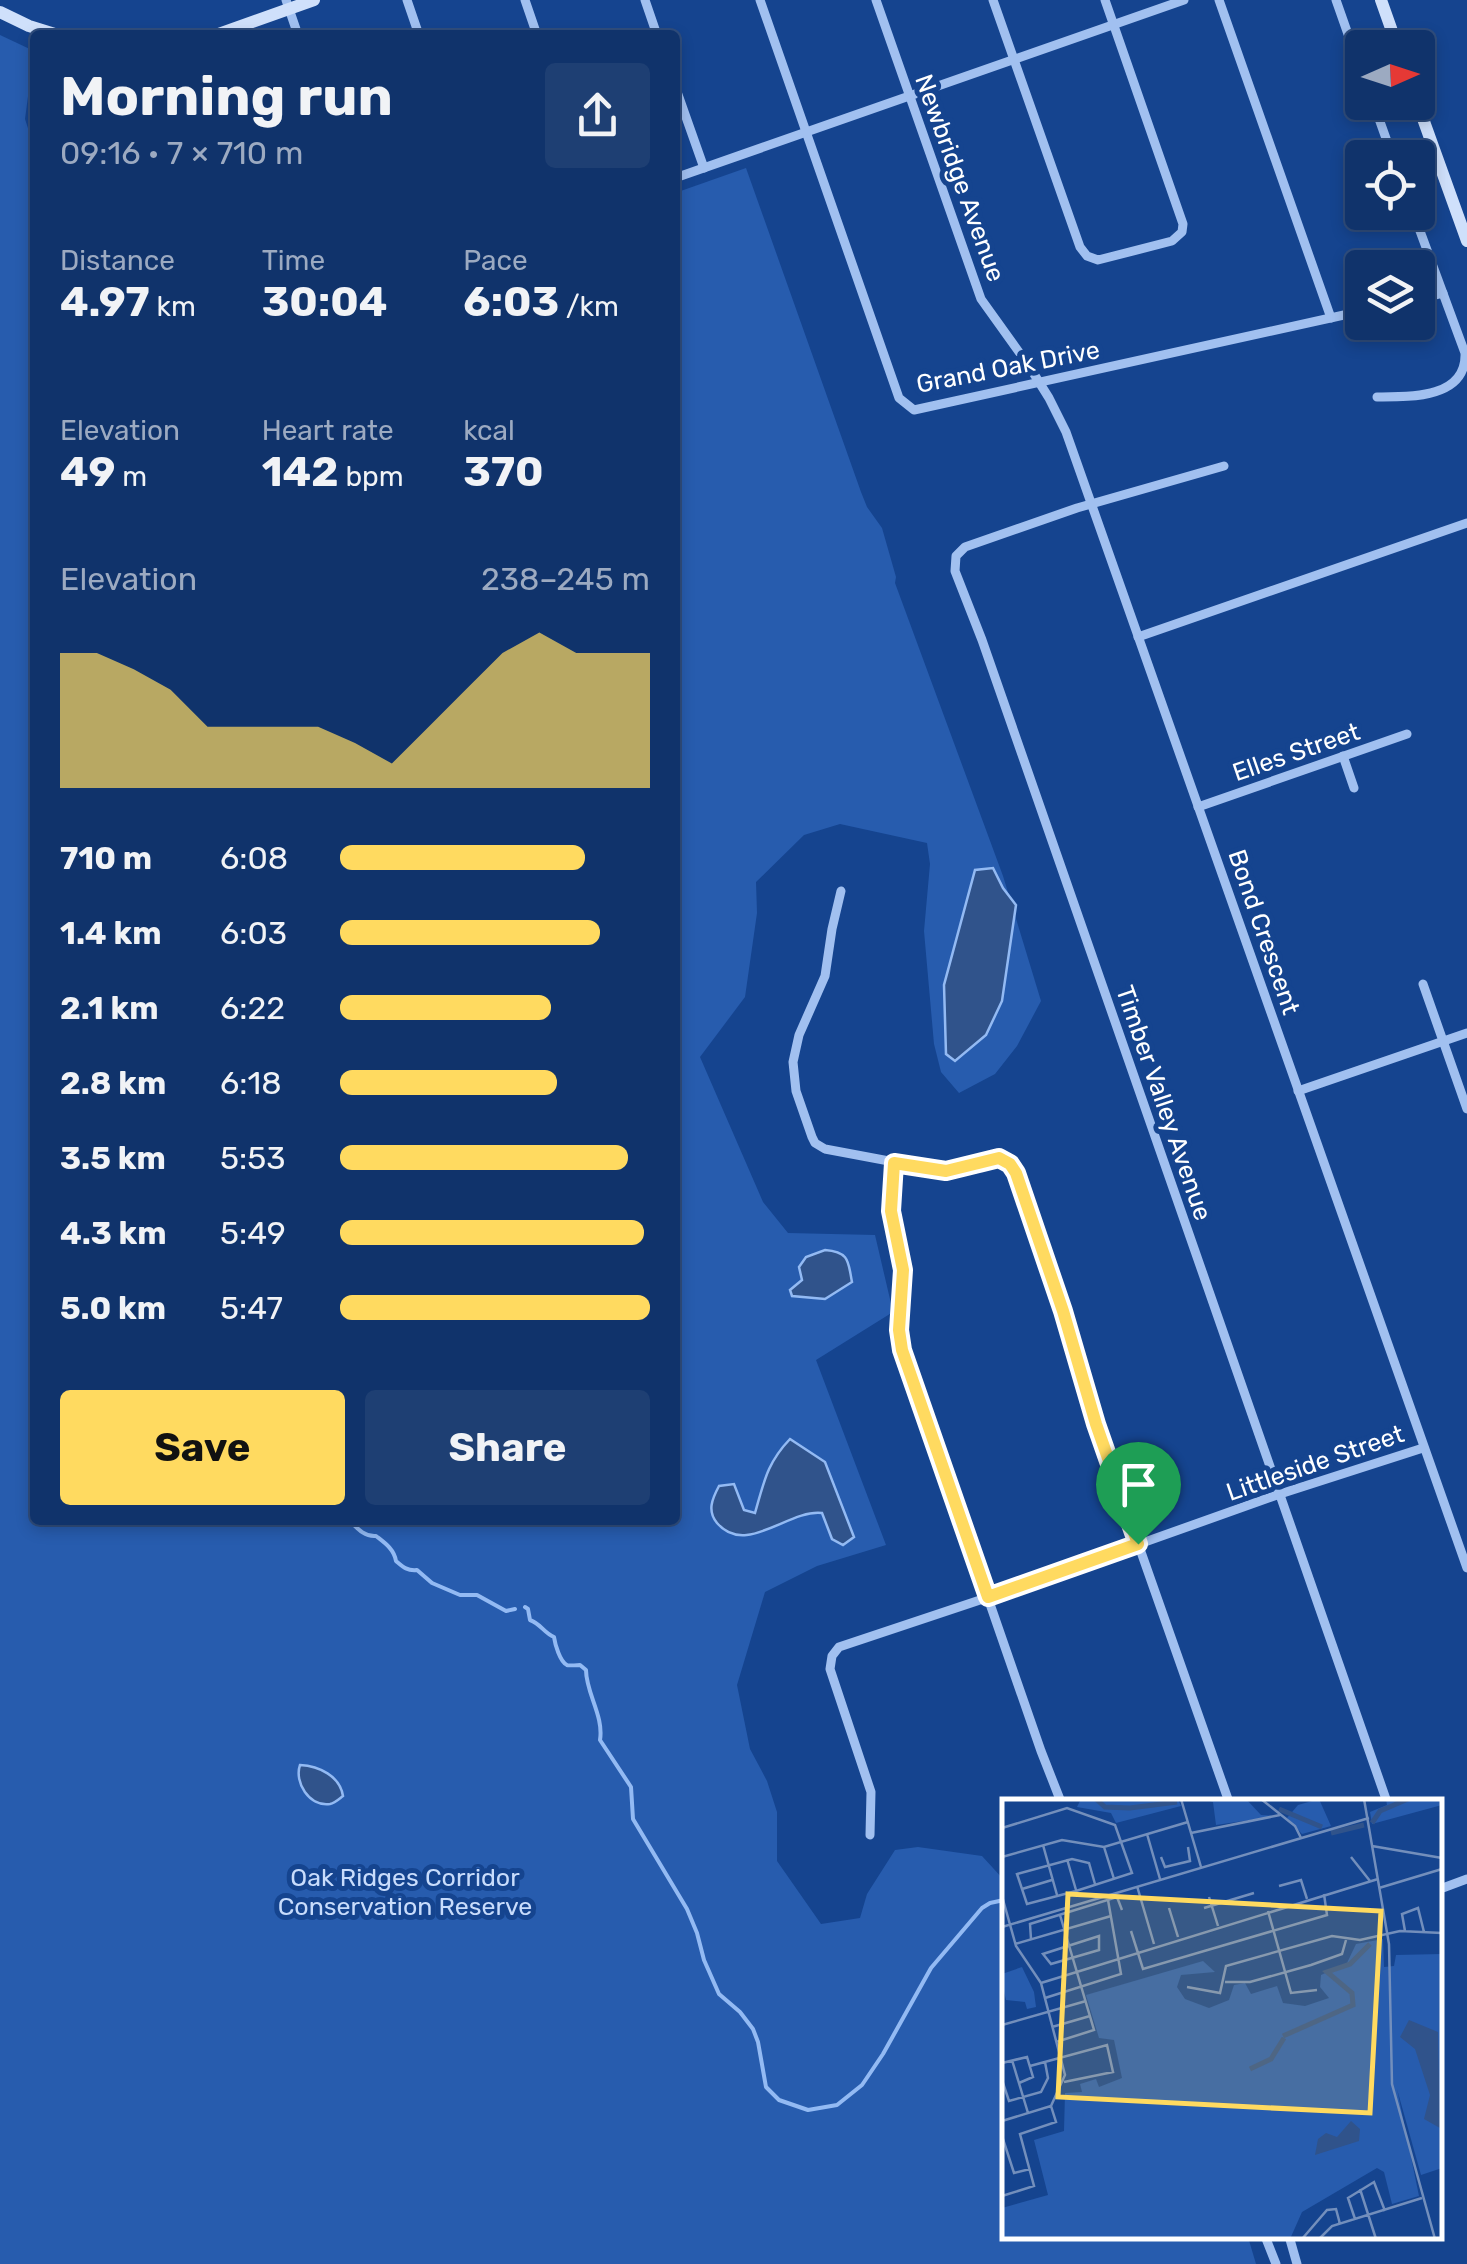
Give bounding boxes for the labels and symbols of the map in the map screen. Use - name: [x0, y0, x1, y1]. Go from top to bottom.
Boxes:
- north arrow: [1345, 30, 1435, 120]
- street label: Newbridge Avenue: [909, 70, 1011, 286]
- street label: Grand Oak Drive: [914, 335, 1102, 399]
- street label: Elles Street: [1229, 717, 1364, 787]
- street label: Bond Crescent: [1222, 846, 1306, 1018]
- street label: Timber Valley Avenue: [1110, 982, 1218, 1224]
- street label: Littleside Street: [1222, 1419, 1408, 1507]
- pin: [1096, 1442, 1181, 1545]
- inset map: [1002, 1799, 1442, 2239]
- park label: Oak Ridges Corridor Conservation Reserve: [278, 1863, 532, 1921]

